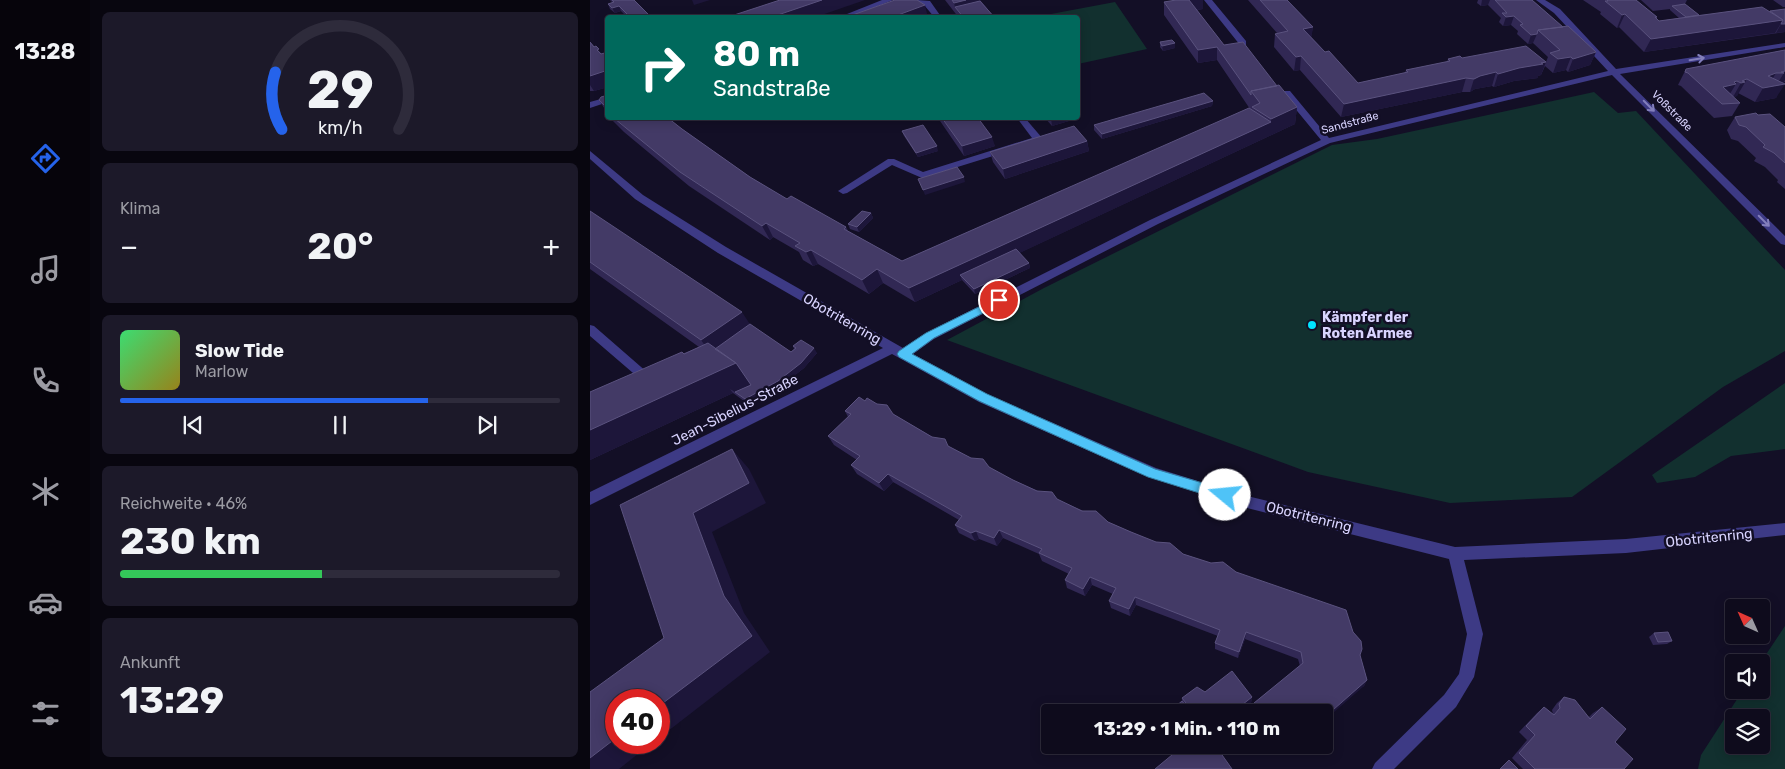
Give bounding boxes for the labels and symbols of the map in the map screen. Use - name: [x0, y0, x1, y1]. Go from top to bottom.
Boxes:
- one-way arrow: [1689, 53, 1705, 63]
- street label: Voßstraße: [1649, 88, 1695, 134]
- one-way arrow: [1643, 100, 1655, 112]
- street label: Sandstraße: [1320, 109, 1380, 137]
- one-way arrow: [1758, 215, 1770, 227]
- pin: [978, 279, 1020, 321]
- street label: Obotritenring: [800, 290, 884, 348]
- place label: Kämpfer der Roten Armee: [1322, 309, 1412, 342]
- marker: Kämpfer der Roten Armee: [1306, 319, 1318, 331]
- street label: Jean-Sibelius-Straße: [669, 371, 801, 449]
- position arrow: [1198, 468, 1250, 520]
- street label: Obotritenring: [1265, 498, 1353, 536]
- street label: Obotritenring: [1665, 525, 1753, 551]
- north arrow: [1725, 599, 1770, 644]
- speed limit sign: 40: [605, 689, 670, 754]

